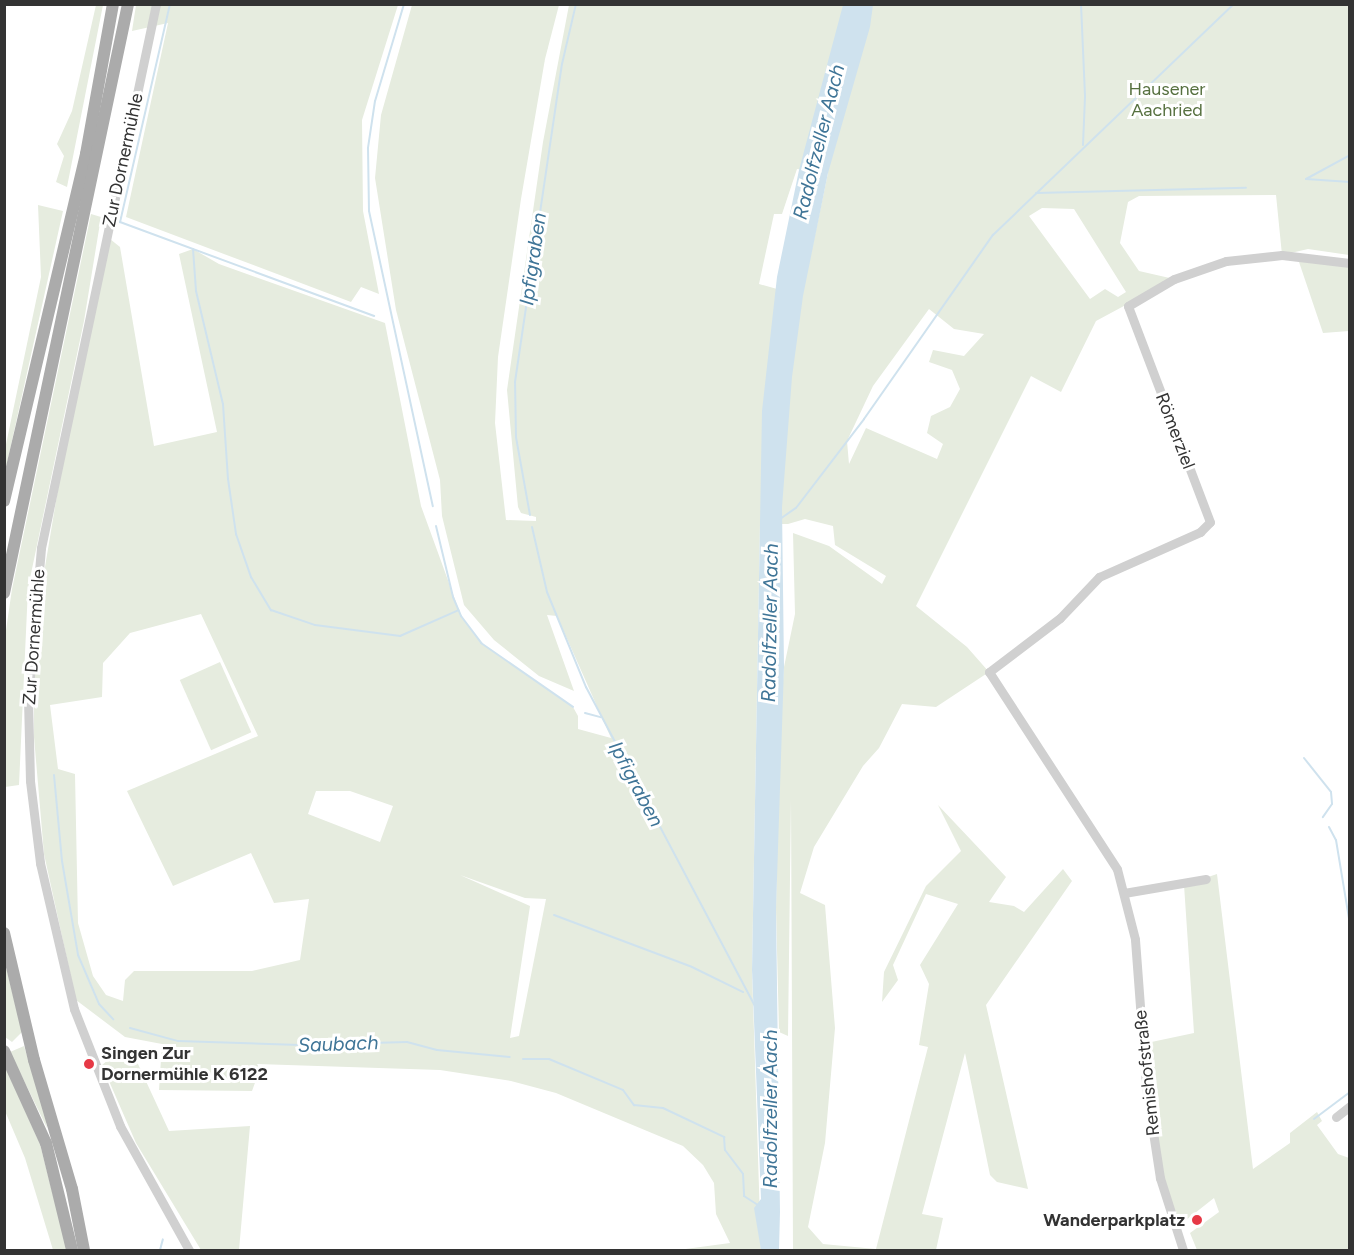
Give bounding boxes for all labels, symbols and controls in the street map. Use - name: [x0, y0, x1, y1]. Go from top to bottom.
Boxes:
- water label: Radolfzeller Aach: [788, 62, 850, 222]
- park label: Hausener Aachried: [1129, 79, 1205, 122]
- street label: Zur Dornermühle: [98, 91, 148, 229]
- water label: Ipfigraben: [515, 211, 551, 307]
- street label: Römerziel: [1151, 390, 1199, 472]
- water label: Radolfzeller Aach: [757, 543, 783, 703]
- street label: Zur Dornermühle: [18, 568, 50, 706]
- water label: Ipfigraben: [603, 737, 669, 831]
- street label: Remishofstraße: [1130, 1009, 1164, 1137]
- water label: Radolfzeller Aach: [758, 1029, 782, 1189]
- water label: Saubach: [297, 1031, 379, 1057]
- place label: Singen Zur Dornermühle K 6122: [101, 1043, 268, 1086]
- marker: Singen Zur Dornermühle K 6122: [82, 1057, 96, 1071]
- place label: Wanderparkplatz: [1043, 1209, 1185, 1231]
- marker: Wanderparkplatz: [1190, 1213, 1204, 1227]

